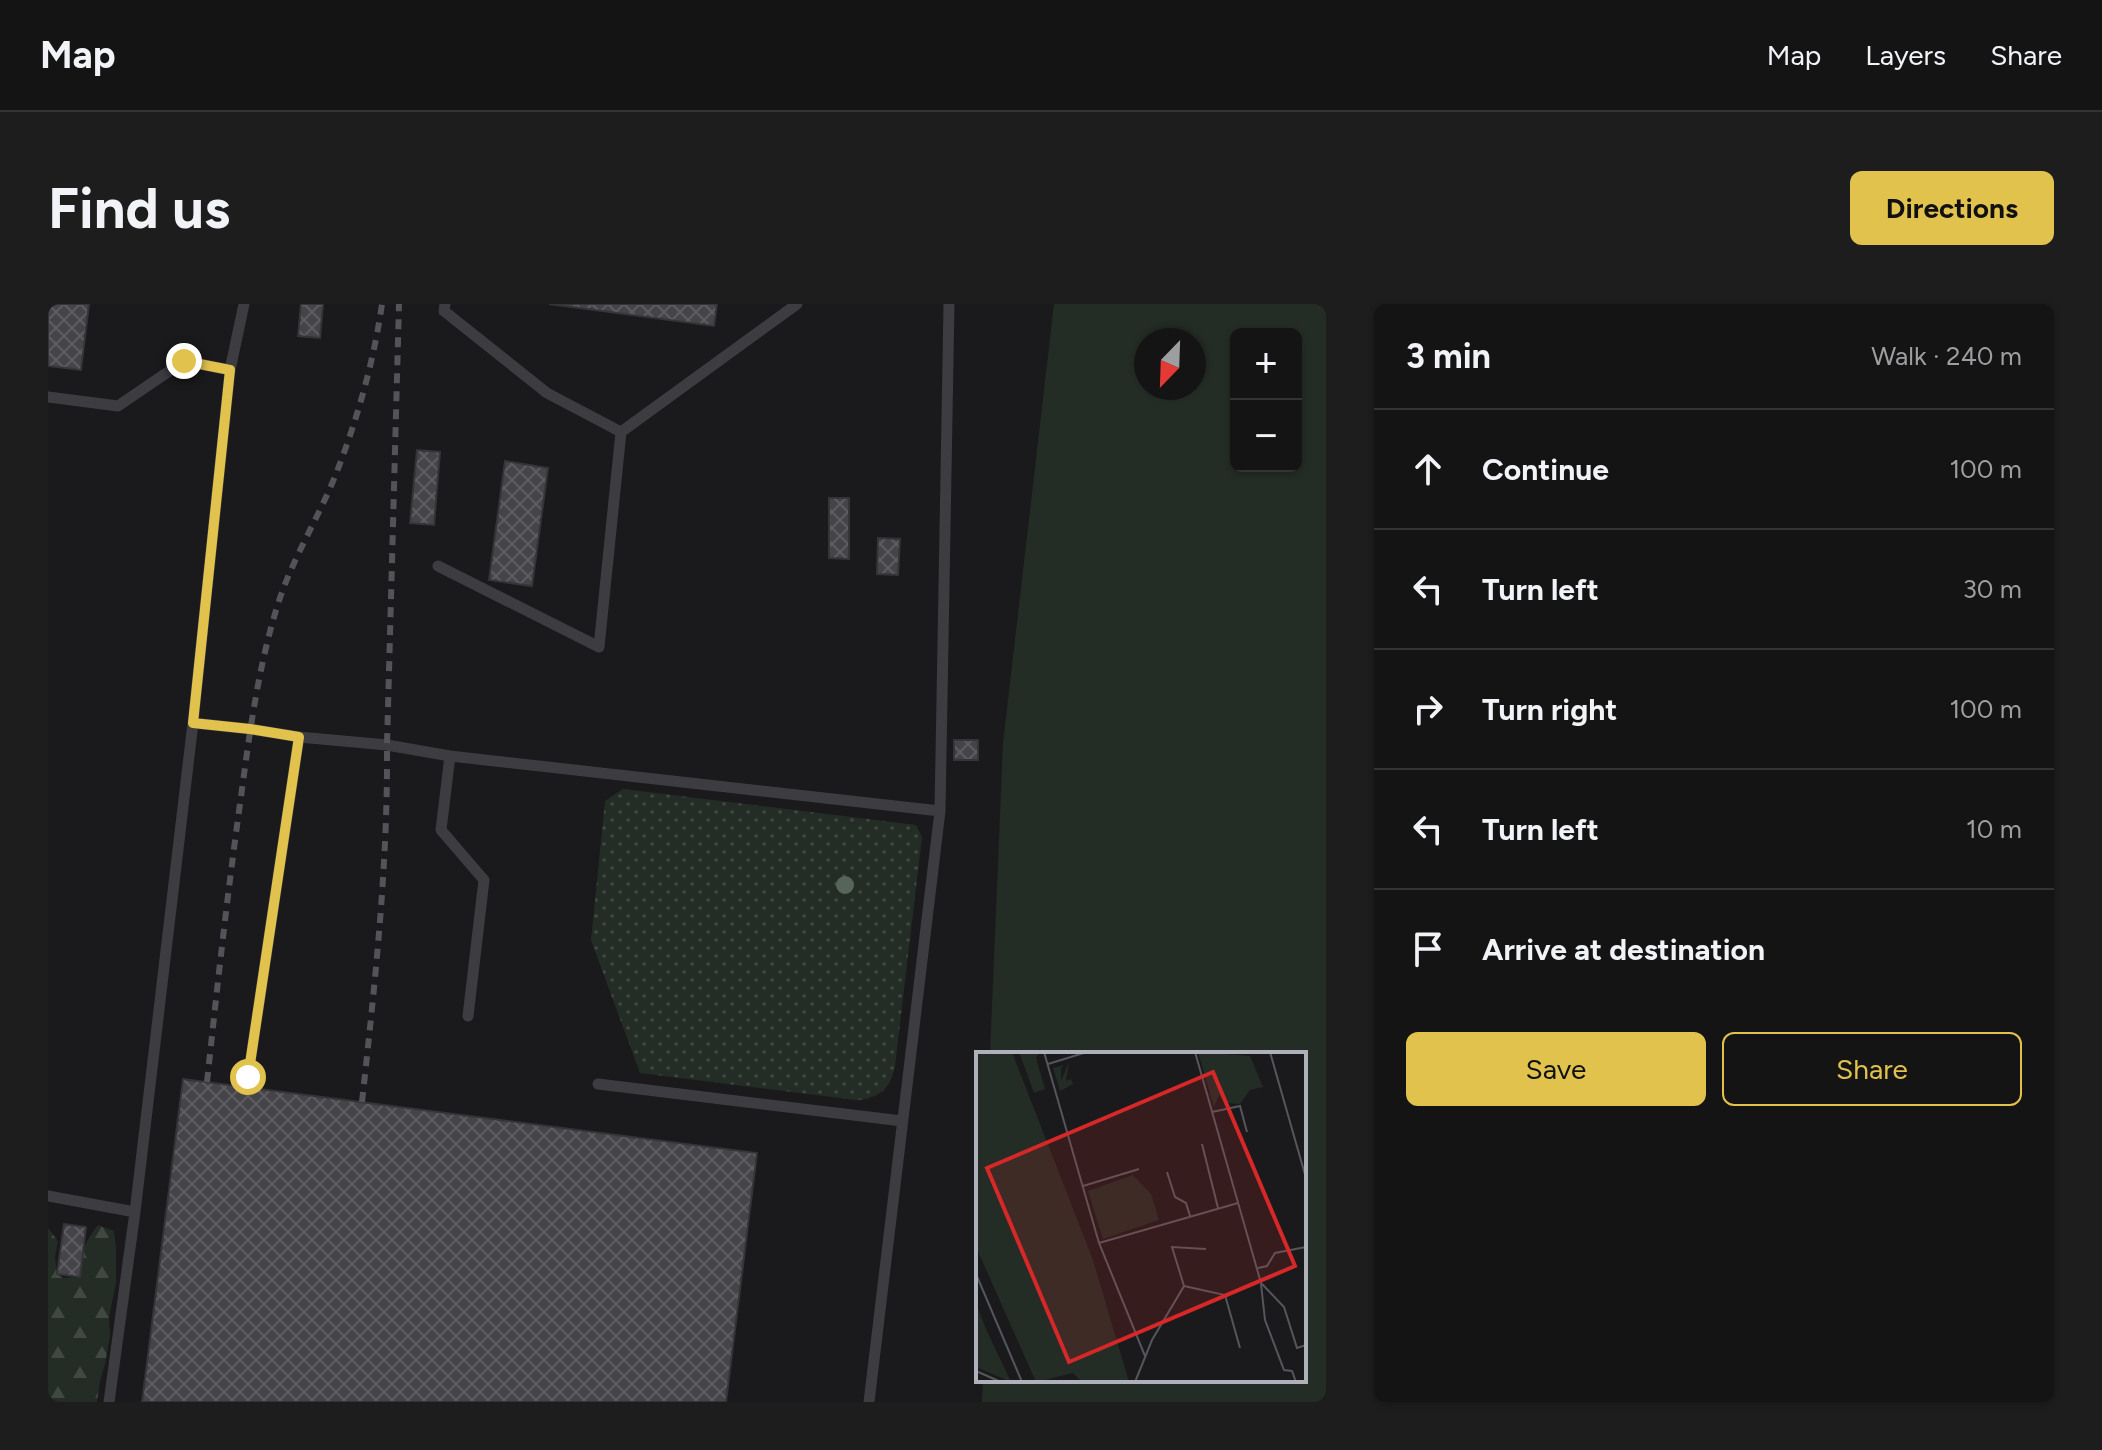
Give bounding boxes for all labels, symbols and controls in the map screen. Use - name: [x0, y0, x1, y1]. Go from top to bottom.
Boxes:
- text: Map: [40, 32, 116, 78]
- text: Map: [1767, 38, 1821, 72]
- text: Layers: [1865, 38, 1946, 72]
- text: Share: [1990, 38, 2062, 72]
- button: Directions: [1850, 171, 2054, 245]
- text: Find us: [48, 175, 230, 242]
- north arrow: [1134, 328, 1206, 400]
- map controls: [1230, 328, 1302, 472]
- button: +: [1230, 328, 1302, 400]
- text: 3 min: [1406, 336, 1491, 377]
- text: Walk · 240 m: [1871, 340, 2022, 372]
- route end: [166, 343, 202, 379]
- button: −: [1230, 400, 1302, 472]
- icon: ahead: [1406, 447, 1450, 491]
- text: Continue: [1482, 451, 1609, 488]
- text: 100 m: [1949, 453, 2022, 485]
- icon: left: [1406, 567, 1450, 611]
- text: Turn left: [1482, 571, 1599, 608]
- text: 30 m: [1963, 573, 2022, 605]
- icon: right: [1406, 687, 1450, 731]
- text: Turn right: [1482, 691, 1617, 728]
- text: 100 m: [1949, 693, 2022, 725]
- icon: left: [1406, 807, 1450, 851]
- text: Turn left: [1482, 811, 1599, 848]
- text: 10 m: [1966, 813, 2022, 845]
- icon: arrive: [1406, 927, 1450, 971]
- text: Arrive at destination: [1482, 931, 1765, 968]
- button: Save: [1406, 1032, 1706, 1106]
- button: Share: [1722, 1032, 2022, 1106]
- inset map: [976, 1052, 1306, 1382]
- route start: [230, 1059, 266, 1095]

